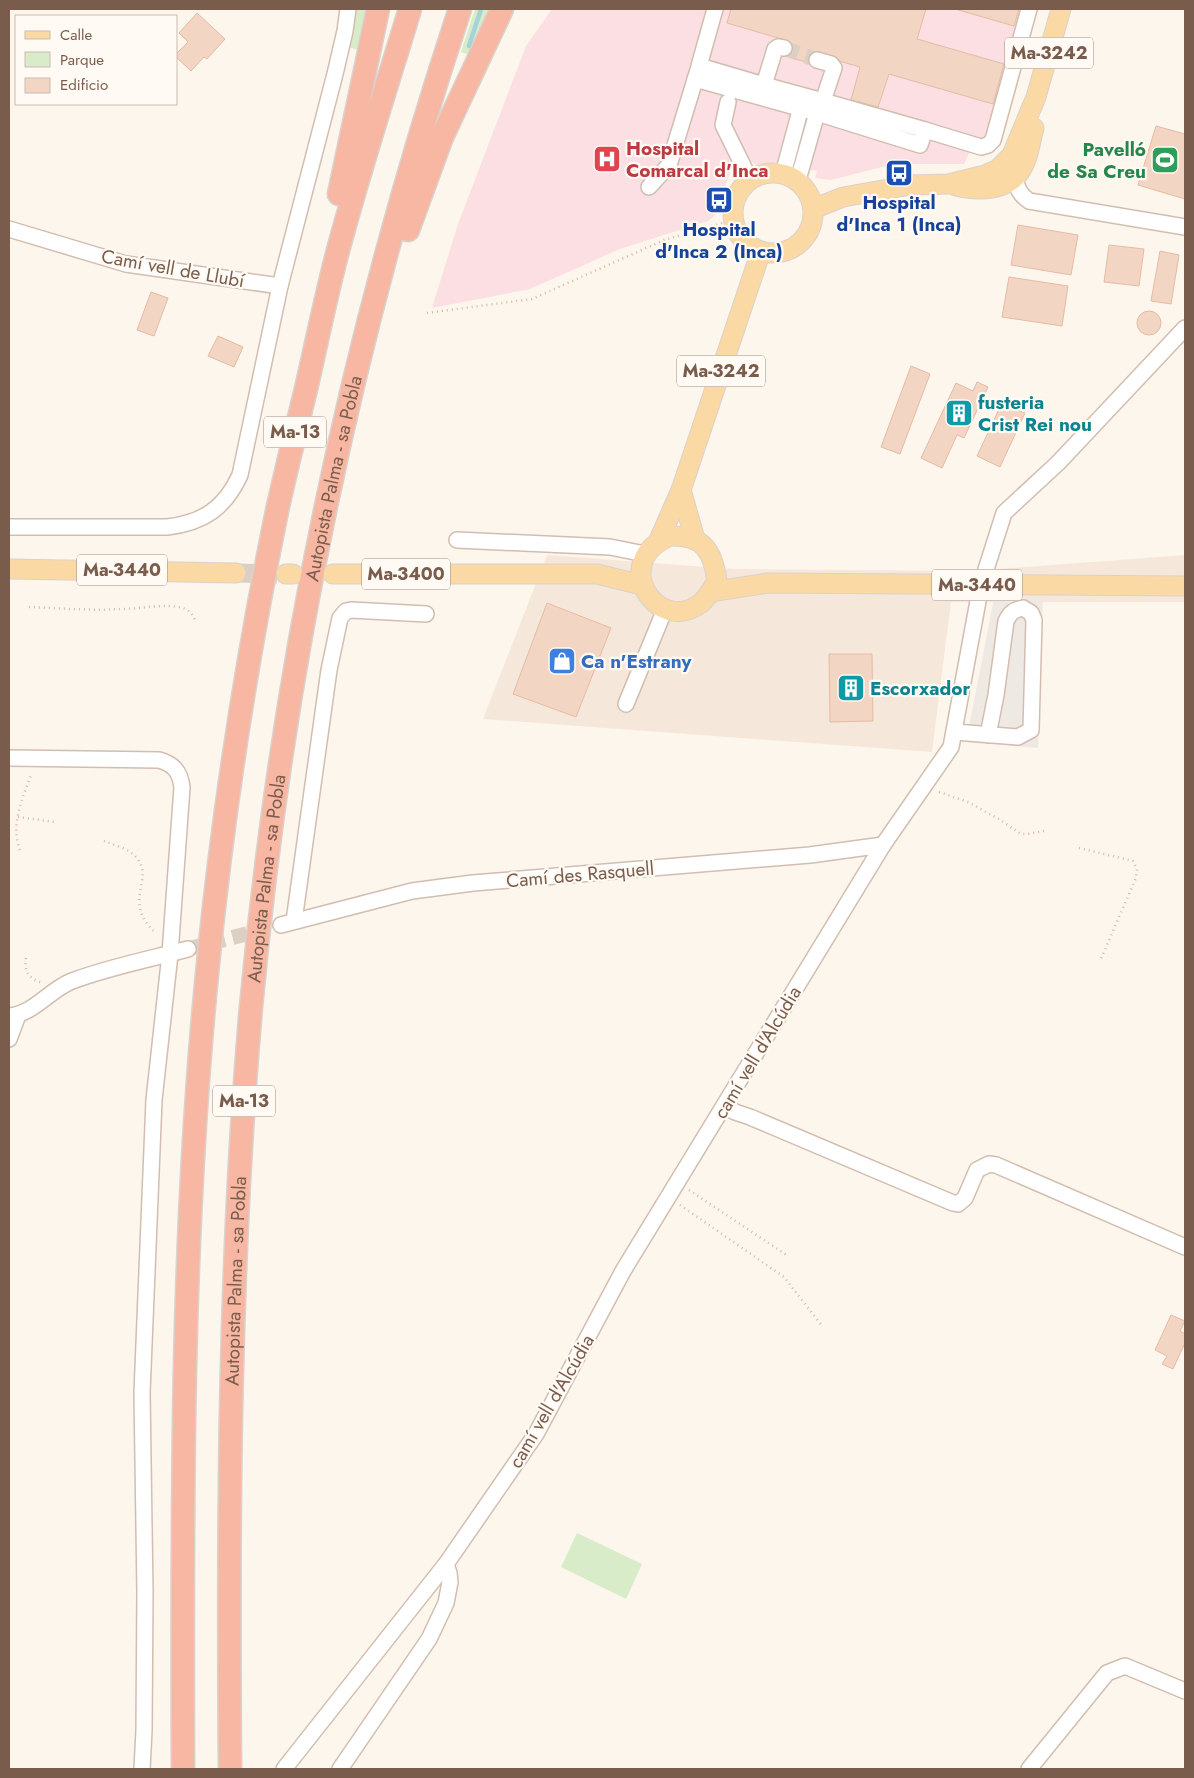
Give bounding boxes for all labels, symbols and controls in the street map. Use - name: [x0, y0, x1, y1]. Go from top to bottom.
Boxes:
- legend: [15, 15, 178, 105]
- text: Calle: [60, 24, 92, 46]
- road number: Ma-3242: [1005, 38, 1093, 68]
- text: Parque: [60, 49, 104, 71]
- text: Edificio: [60, 74, 108, 96]
- place label: Hospital Comarcal d'Inca: [626, 135, 769, 184]
- place label: Pavelló de Sa Creu: [1047, 136, 1146, 185]
- hospital icon: Hospital Comarcal d'Inca: [592, 144, 622, 174]
- sports icon: Pavelló de Sa Creu: [1150, 145, 1180, 175]
- bus stop icon: Hospital d'Inca 1 (Inca): [884, 158, 914, 188]
- bus stop icon: Hospital d'Inca 2 (Inca): [704, 185, 734, 215]
- place label: Hospital d'Inca 1 (Inca): [837, 189, 961, 238]
- place label: Hospital d'Inca 2 (Inca): [655, 216, 783, 265]
- street label: Camí vell de Llubí: [99, 243, 248, 295]
- road number: Ma-3242: [677, 356, 765, 386]
- street label: Autopista Palma - sa Pobla: [298, 373, 369, 584]
- place label: fusteria Crist Rei nou: [978, 389, 1092, 438]
- building icon: fusteria Crist Rei nou: [944, 398, 974, 428]
- road number: Ma-13: [264, 417, 326, 448]
- road number: Ma-3440: [77, 554, 167, 586]
- road number: Ma-3400: [362, 558, 450, 590]
- road number: Ma-3440: [932, 570, 1022, 600]
- shop icon: Ca n'Estrany: [547, 646, 577, 676]
- place label: Ca n'Estrany: [581, 648, 692, 675]
- building icon: Escorxador: [836, 673, 866, 703]
- place label: Escorxador: [870, 675, 970, 702]
- street label: Autopista Palma - sa Pobla: [240, 772, 292, 984]
- street label: Camí des Rasquell: [505, 855, 655, 894]
- street label: camí vell d'Alcúdia: [707, 981, 808, 1124]
- road number: Ma-13: [213, 1086, 275, 1116]
- street label: Autopista Palma - sa Pobla: [219, 1176, 253, 1386]
- street label: camí vell d'Alcúdia: [502, 1329, 601, 1473]

